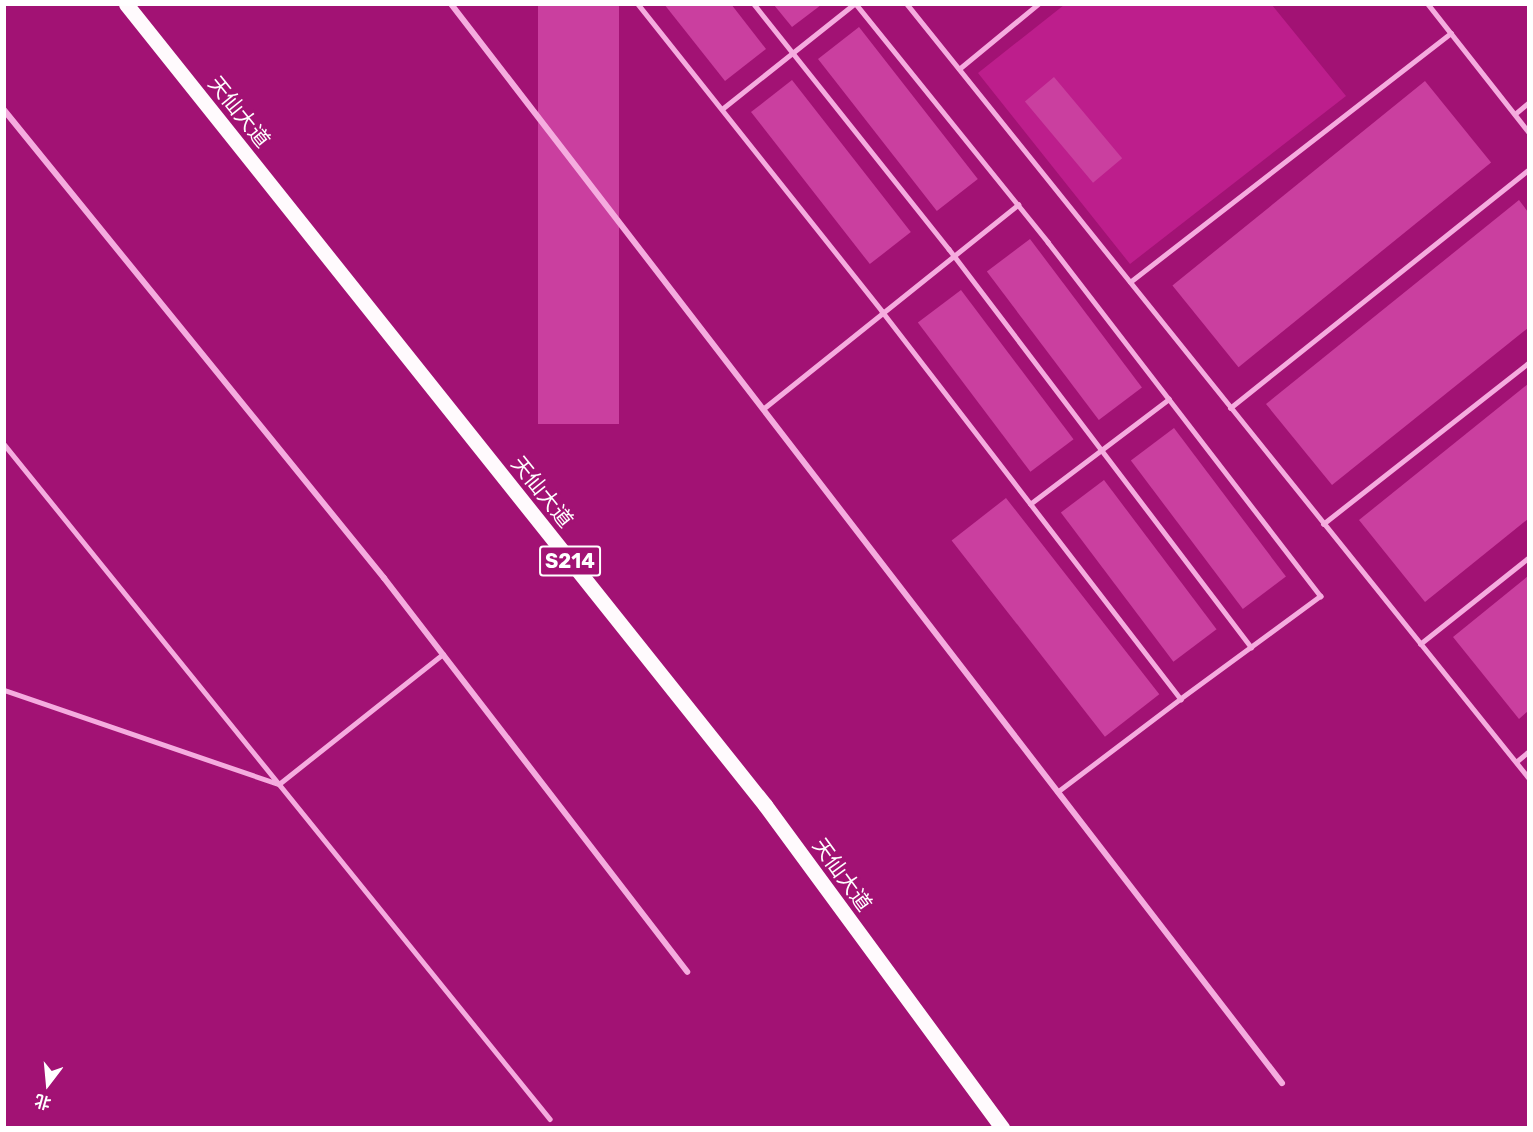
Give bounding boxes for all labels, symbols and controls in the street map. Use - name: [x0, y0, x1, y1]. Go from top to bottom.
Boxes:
- street label: 天仙大道: [203, 71, 275, 153]
- street label: 天仙大道: [506, 451, 578, 533]
- road number: S214: [538, 544, 602, 578]
- street label: 天仙大道: [807, 834, 877, 916]
- north arrow: [18, 1054, 78, 1114]
- text: 北: [33, 1090, 53, 1113]

